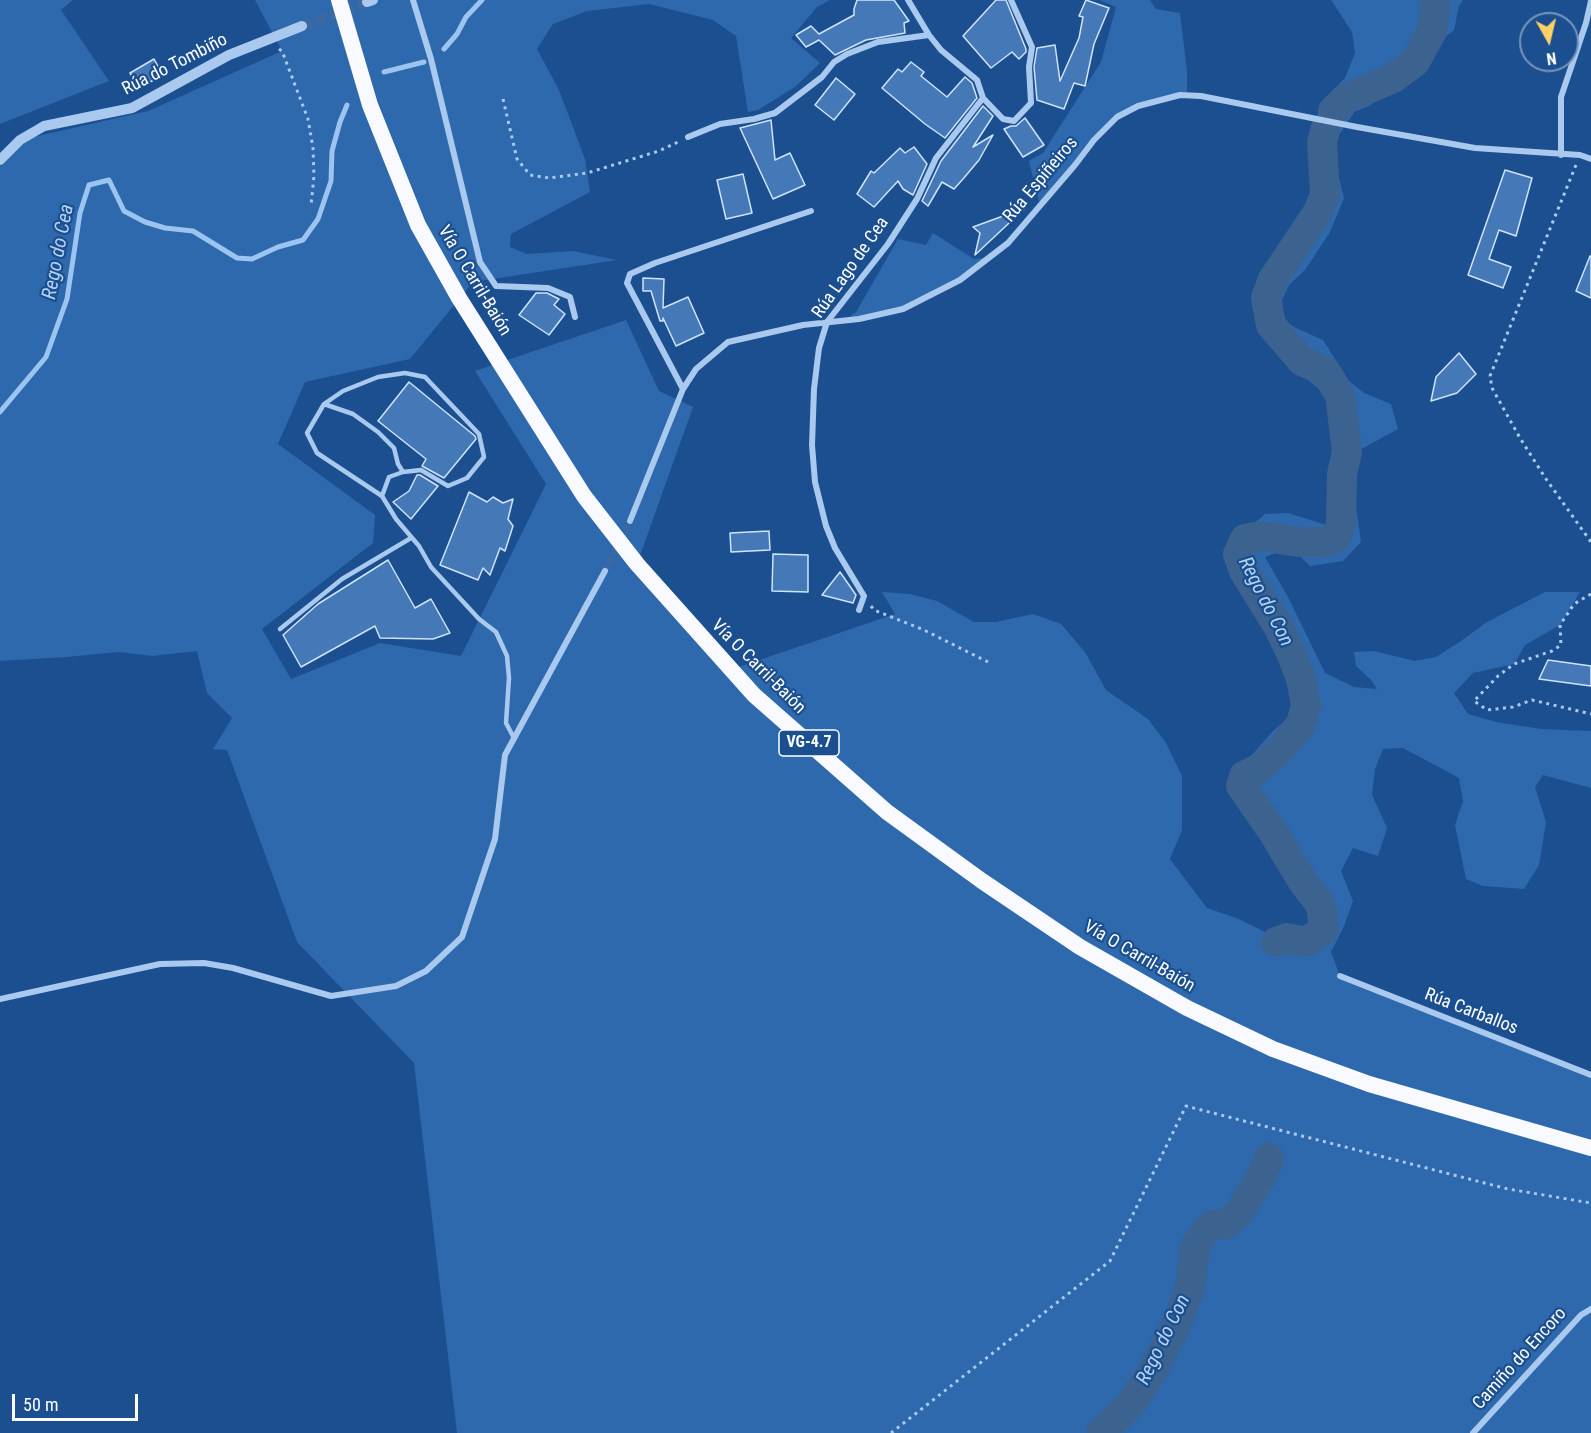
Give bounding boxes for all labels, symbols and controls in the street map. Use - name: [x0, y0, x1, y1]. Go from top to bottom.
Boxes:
- north arrow: [1519, 12, 1579, 72]
- street label: Rúa do Tombiño: [119, 29, 231, 101]
- text: N: [1545, 48, 1557, 68]
- street label: Rúa Espiñeiros: [999, 133, 1083, 227]
- water label: Rego do Cea: [38, 202, 80, 302]
- street label: Rúa Lago de Cea: [808, 213, 894, 323]
- street label: Vía O Carril-Baión: [433, 222, 515, 340]
- water label: Rego do Con: [1232, 553, 1298, 651]
- street label: Vía O Carril-Baión: [706, 615, 810, 719]
- road number: VG-4.7: [779, 730, 839, 756]
- street label: Vía O Carril-Baión: [1080, 916, 1198, 998]
- street label: Rúa Carballos: [1421, 984, 1521, 1040]
- water label: Rego do Con: [1132, 1291, 1196, 1389]
- street label: Camiño do Encoro: [1469, 1304, 1571, 1414]
- scale bar: [15, 1382, 141, 1420]
- text: 50 m: [23, 1394, 58, 1415]

